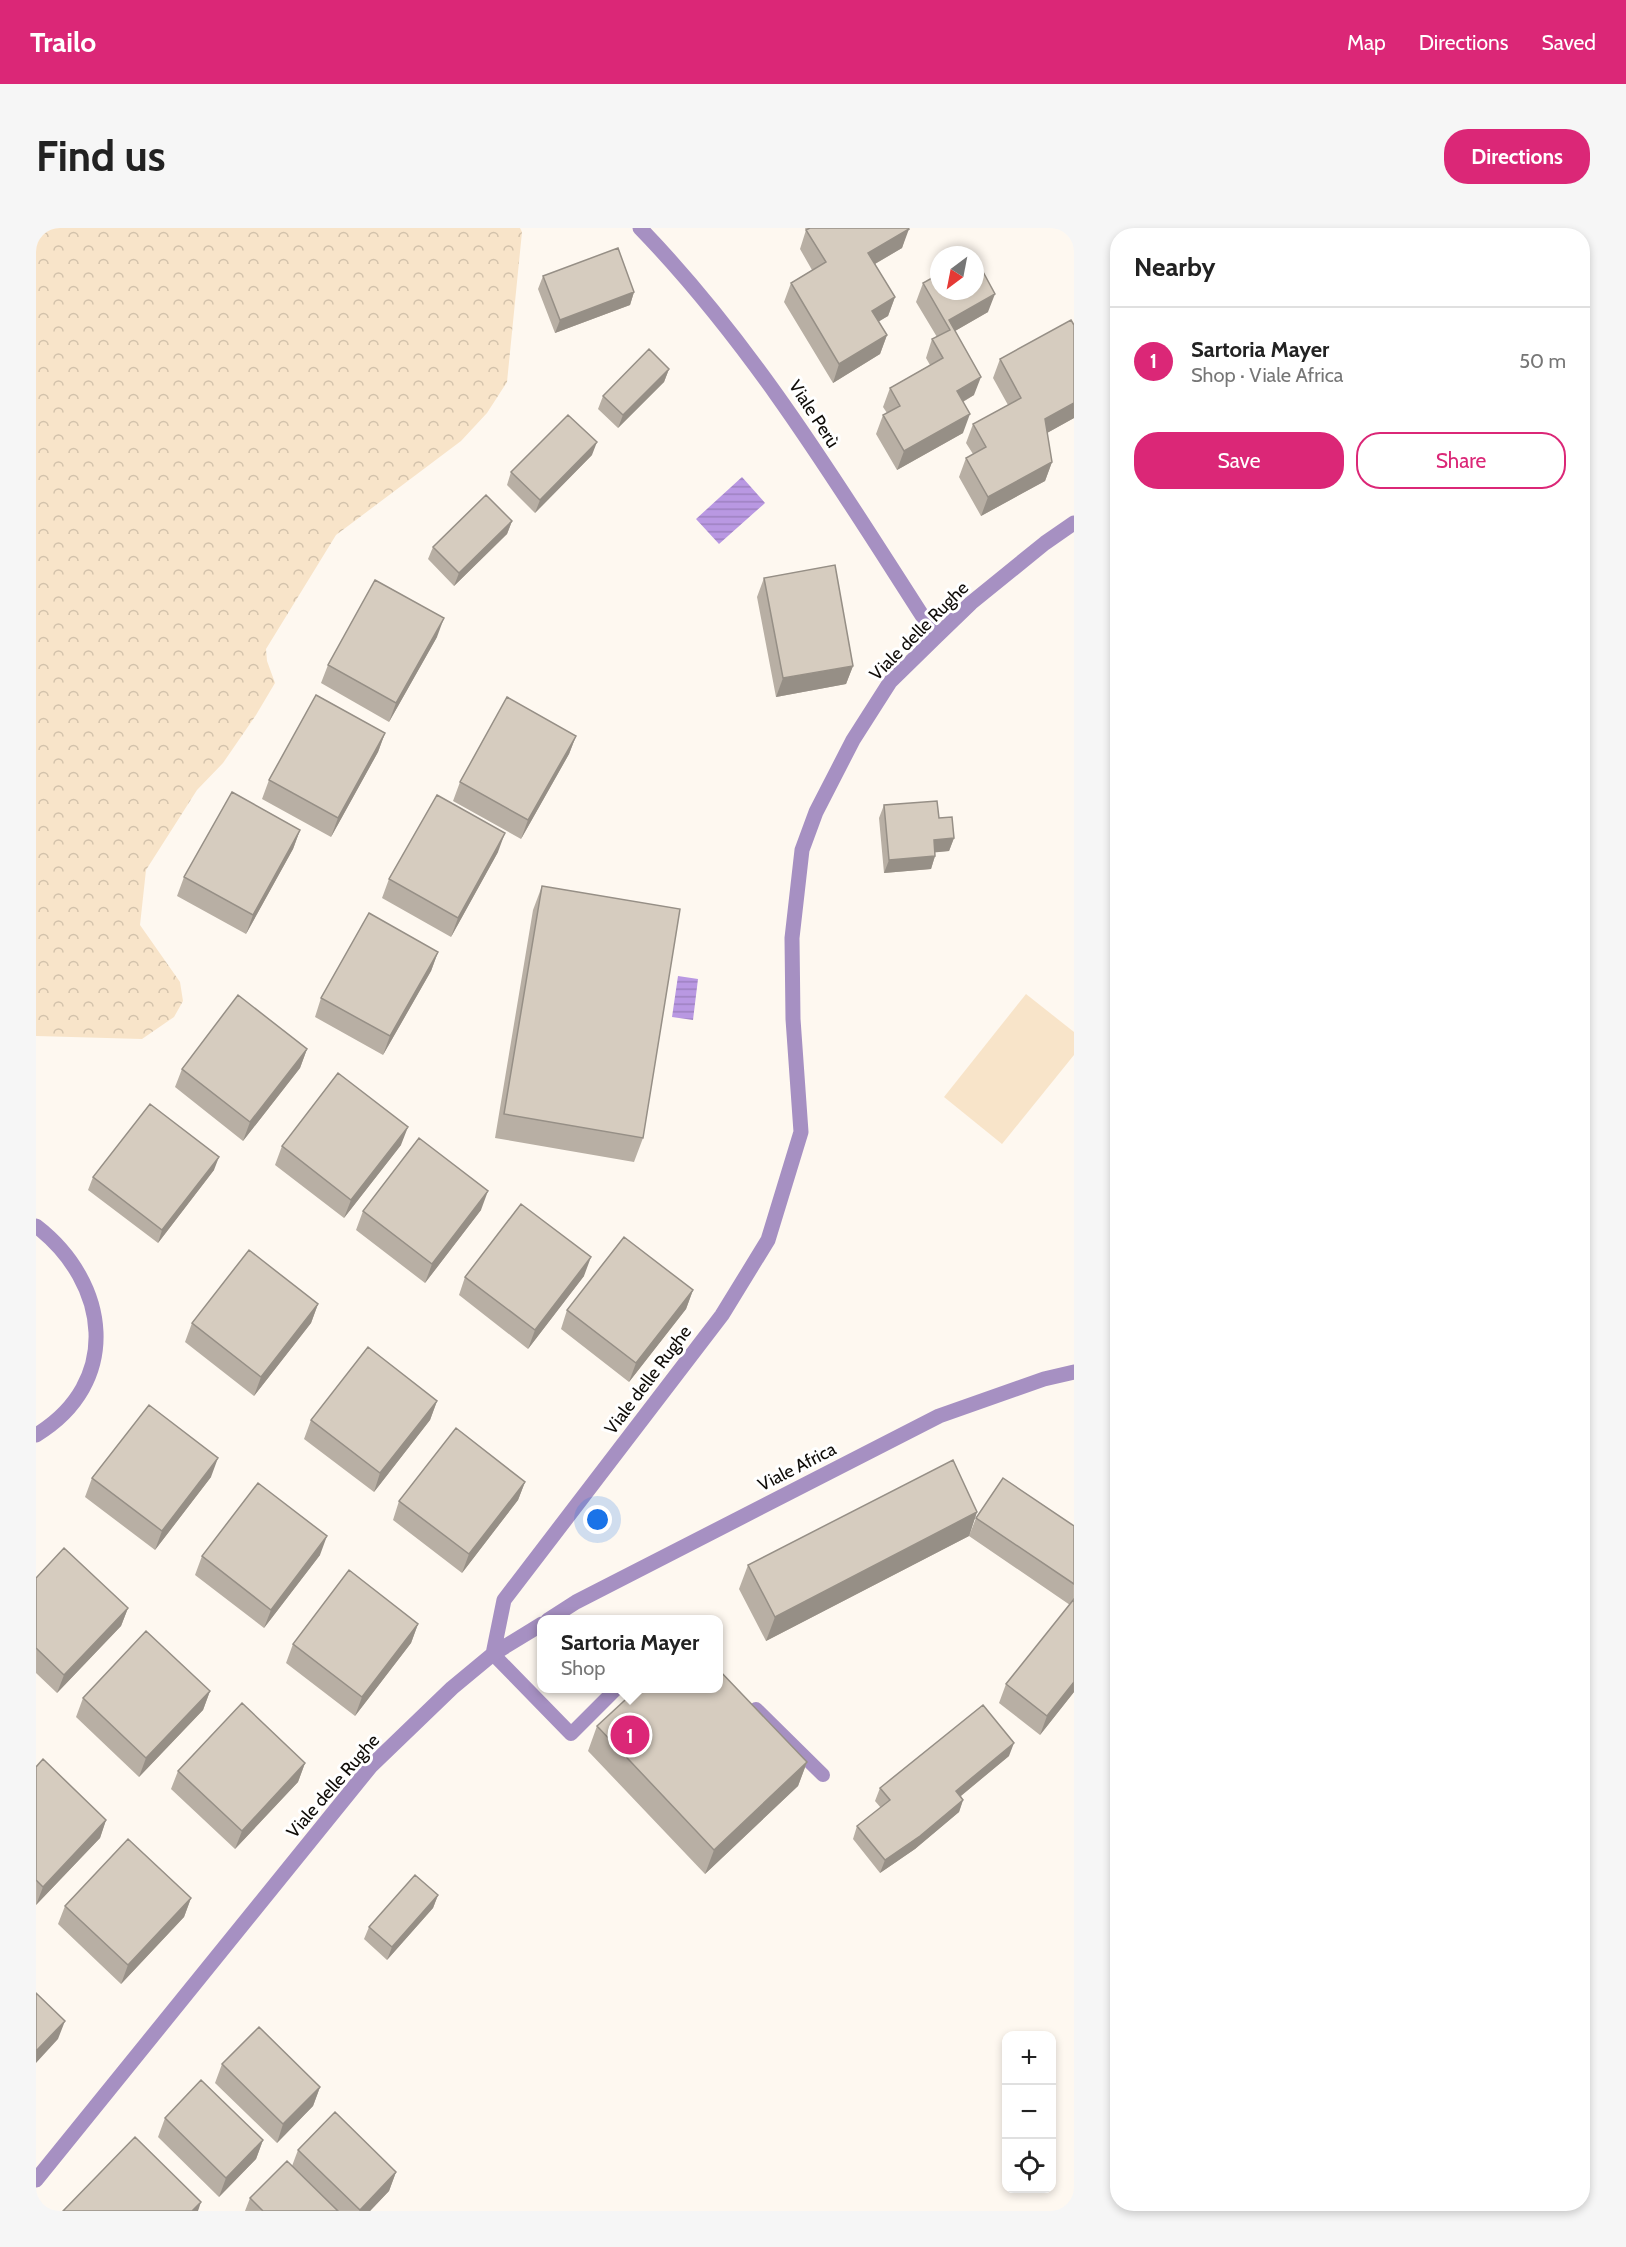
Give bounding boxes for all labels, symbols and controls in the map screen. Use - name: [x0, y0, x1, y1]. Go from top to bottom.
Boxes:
- text: Trailo: [30, 25, 96, 59]
- text: Map: [1347, 30, 1386, 55]
- text: Directions: [1419, 30, 1508, 55]
- text: Saved: [1541, 30, 1596, 55]
- button: Directions: [1444, 129, 1590, 184]
- text: Find us: [36, 130, 165, 182]
- north arrow: [930, 246, 984, 300]
- text: Nearby: [1134, 251, 1215, 283]
- text: Sartoria Mayer: [1191, 336, 1329, 363]
- text: 1: [1150, 349, 1157, 373]
- text: 50 m: [1519, 349, 1566, 373]
- text: Shop · Viale Africa: [1191, 363, 1343, 387]
- street label: Viale Perù: [784, 376, 844, 452]
- button: Save: [1134, 432, 1344, 489]
- button: Share: [1356, 432, 1566, 489]
- street label: Viale delle Rughe: [865, 577, 973, 685]
- street label: Viale delle Rughe: [600, 1321, 696, 1439]
- street label: Viale Africa: [754, 1438, 840, 1496]
- your location: [583, 1505, 612, 1534]
- popup: [537, 1615, 723, 1693]
- text: Sartoria Mayer: [561, 1629, 699, 1656]
- text: Shop: [561, 1656, 605, 1680]
- pin: 1: [610, 1712, 650, 1758]
- street label: Viale delle Rughe: [282, 1730, 384, 1842]
- map controls: [1002, 2031, 1056, 2193]
- button: +: [1002, 2031, 1056, 2085]
- button: −: [1002, 2085, 1056, 2139]
- button: locate: [1002, 2139, 1056, 2193]

